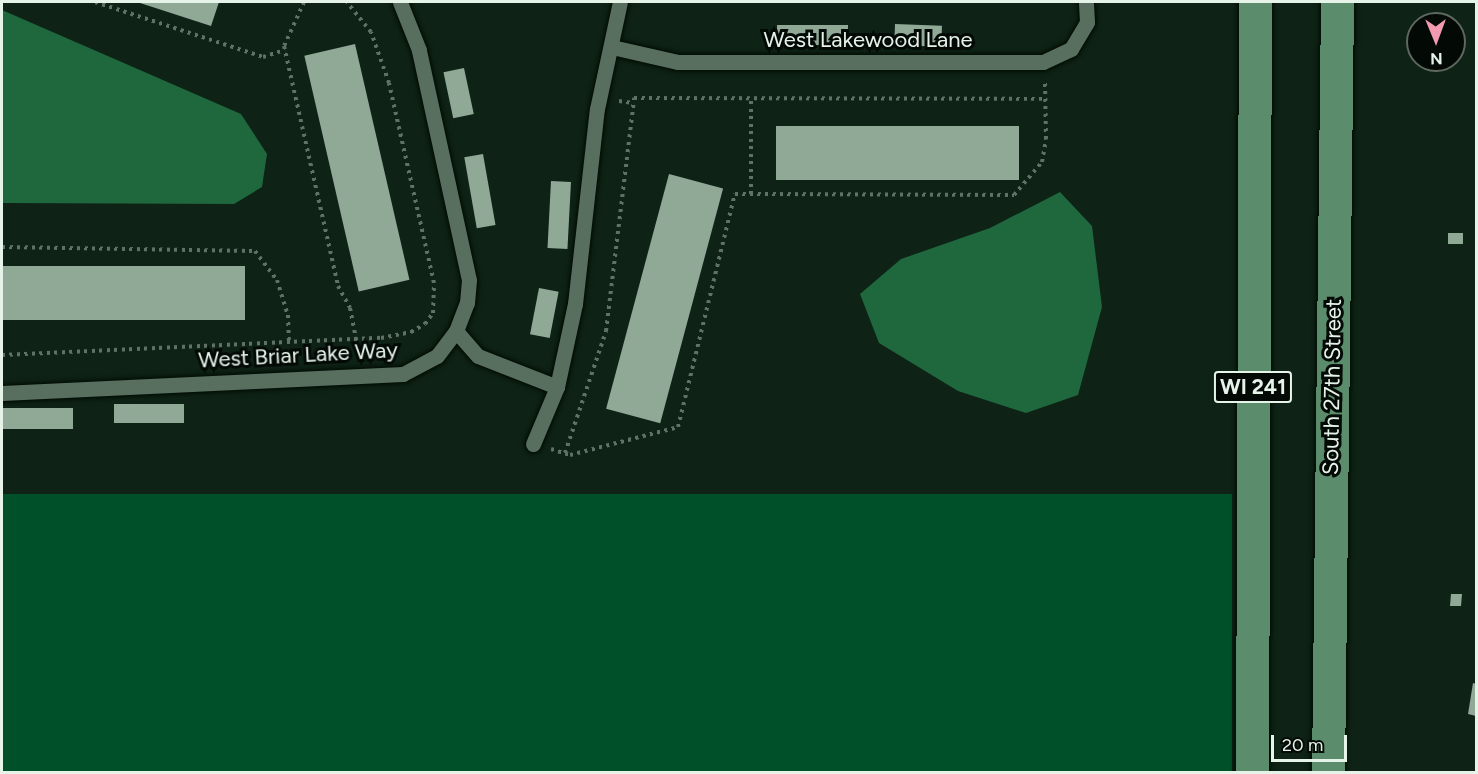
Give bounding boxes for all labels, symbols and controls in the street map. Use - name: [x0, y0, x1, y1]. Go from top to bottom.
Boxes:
- north arrow: [1406, 12, 1466, 72]
- street label: West Lakewood Lane: [764, 27, 972, 53]
- text: N: [1430, 49, 1443, 68]
- street label: South 27th Street: [1317, 299, 1347, 475]
- street label: West Briar Lake Way: [198, 337, 398, 373]
- road number: WI 241: [1212, 369, 1294, 405]
- scale bar: [1274, 723, 1350, 761]
- text: 20 m: [1282, 734, 1323, 756]

